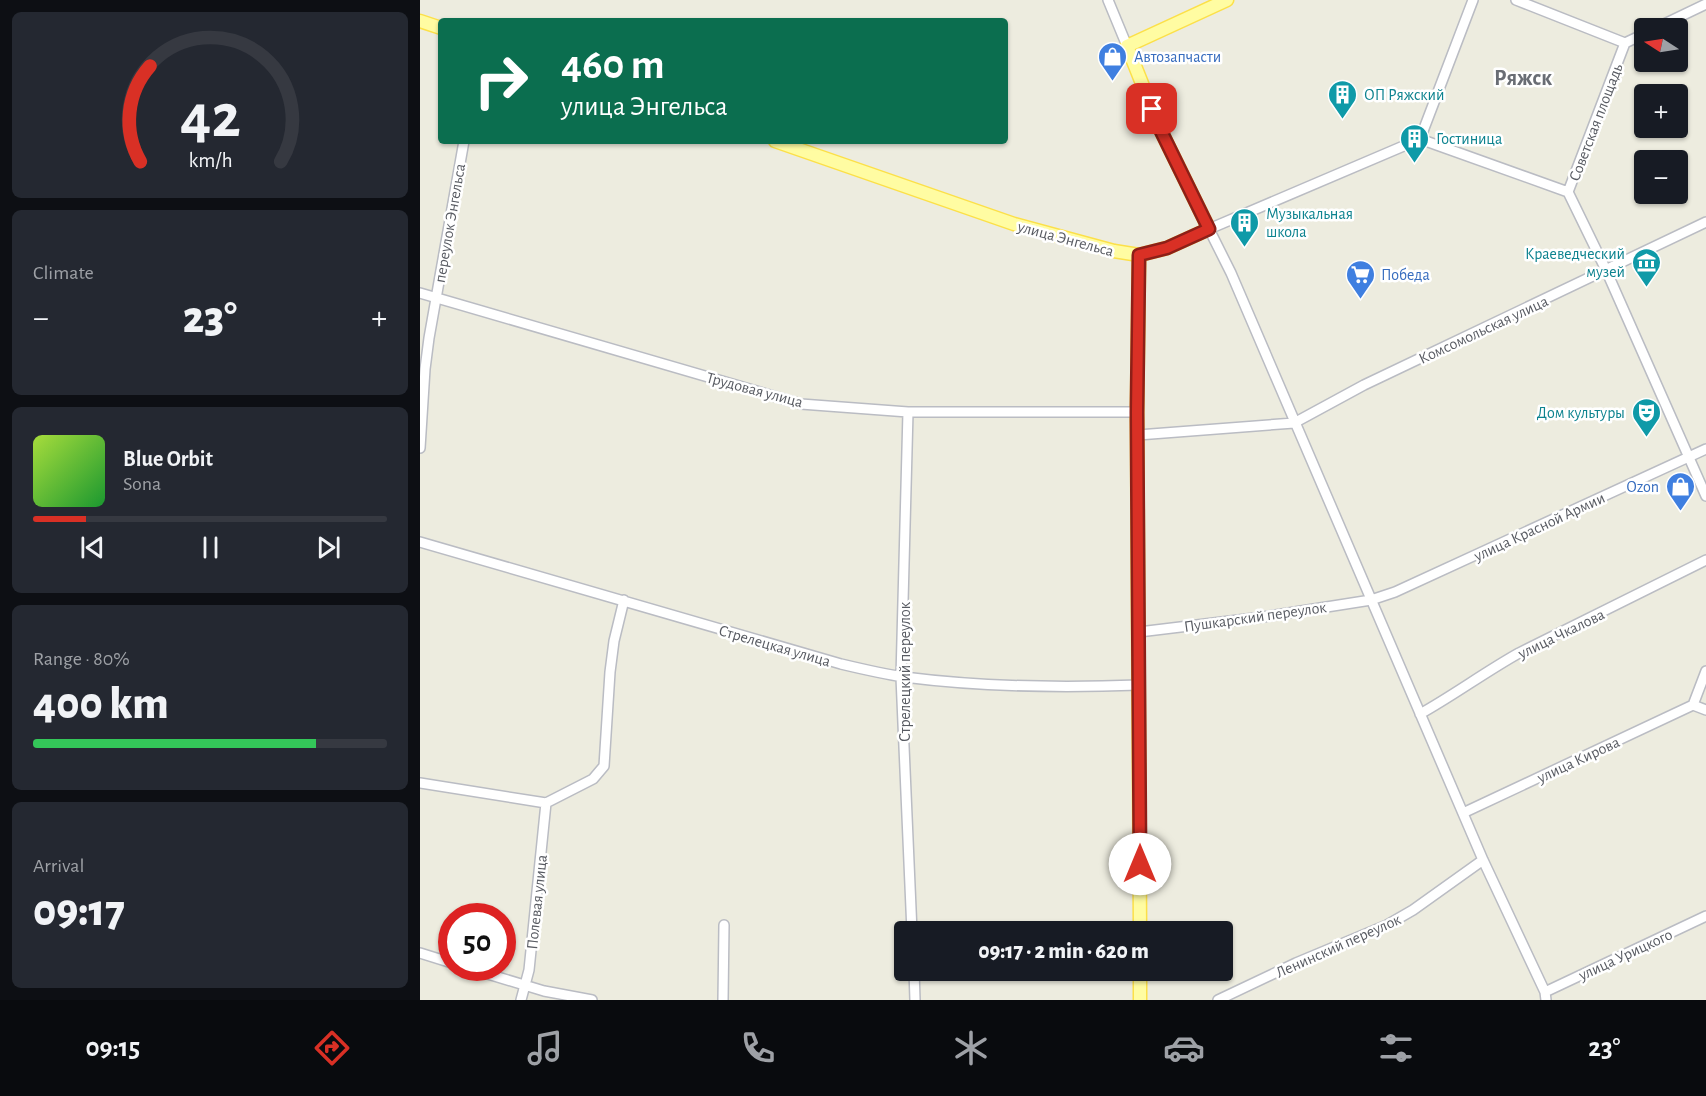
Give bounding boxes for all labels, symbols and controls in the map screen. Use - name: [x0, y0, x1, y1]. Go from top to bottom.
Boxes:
- north arrow: [1634, 18, 1688, 72]
- map controls: [1634, 18, 1688, 204]
- shop icon: Автозапчасти: [1097, 40, 1129, 82]
- icon: right: [462, 42, 540, 120]
- text: 460 m: [561, 44, 665, 86]
- place label: Автозапчасти: [1134, 49, 1221, 65]
- street label: Советская площадь: [1566, 61, 1626, 183]
- district label: Ряжск: [1494, 67, 1552, 89]
- building icon: ОП Ряжский: [1327, 78, 1359, 120]
- pin: [1126, 83, 1177, 134]
- button: +: [1634, 84, 1688, 138]
- text: 42: [180, 86, 240, 148]
- place label: ОП Ряжский: [1364, 87, 1444, 103]
- icon: arrive: [1135, 92, 1168, 125]
- text: улица Энгельса: [561, 93, 728, 120]
- building icon: Гостиница: [1399, 122, 1431, 164]
- place label: Гостиница: [1436, 131, 1502, 147]
- text: km/h: [188, 150, 232, 171]
- button: −: [1634, 150, 1688, 204]
- street label: переулок Энгельса: [432, 162, 469, 284]
- building icon: Музыкальная школа: [1229, 206, 1261, 248]
- place label: Музыкальная школа: [1266, 206, 1353, 240]
- street label: улица Энгельса: [1015, 218, 1115, 260]
- place label: Краеведческий музей: [1525, 246, 1625, 281]
- museum icon: Краеведческий музей: [1630, 246, 1662, 288]
- supermarket icon: Победа: [1344, 258, 1376, 300]
- text: Climate: [33, 263, 94, 283]
- place label: Победа: [1381, 267, 1430, 283]
- street label: Комсомольская улица: [1416, 293, 1551, 368]
- text: 23°: [183, 296, 237, 341]
- text: −: [33, 302, 49, 335]
- text: +: [371, 302, 387, 335]
- street label: Трудовая улица: [704, 369, 805, 412]
- theatre icon: Дом культуры: [1630, 396, 1662, 438]
- place label: Дом культуры: [1537, 405, 1625, 422]
- text: Blue Orbit: [123, 448, 213, 470]
- shop icon: Ozon: [1664, 470, 1696, 512]
- text: Sona: [123, 474, 161, 494]
- place label: Ozon: [1627, 479, 1659, 495]
- street label: улица Красной Армии: [1471, 490, 1608, 566]
- icon: previous: [76, 531, 109, 564]
- icon: pause: [194, 531, 227, 564]
- icon: next: [312, 531, 345, 564]
- street label: Пушкарский переулок: [1183, 599, 1328, 636]
- street label: Стрелецкий переулок: [897, 601, 914, 742]
- street label: улица Чкалова: [1515, 606, 1608, 663]
- street label: Стрелецкая улица: [717, 622, 832, 671]
- text: Range · 80%: [33, 649, 130, 669]
- text: 400 km: [33, 682, 169, 727]
- street label: улица Кирова: [1534, 734, 1622, 787]
- position arrow: [1108, 832, 1172, 896]
- street label: Полевая улица: [524, 854, 551, 951]
- text: Arrival: [33, 856, 84, 876]
- text: 09:17: [33, 889, 125, 934]
- speed limit sign: 50: [438, 903, 516, 981]
- street label: Ленинский переулок: [1274, 911, 1404, 982]
- street label: улица Урицкого: [1575, 926, 1675, 985]
- text: 09:17 · 2 min · 620 m: [978, 940, 1149, 962]
- icon: directions: [311, 1027, 353, 1069]
- icon: music: [524, 1027, 566, 1069]
- icon: phone: [737, 1027, 779, 1069]
- icon: climate: [950, 1027, 992, 1069]
- icon: car: [1163, 1027, 1205, 1069]
- icon: filters: [1375, 1027, 1417, 1069]
- text: 09:15: [85, 1034, 140, 1061]
- text: 23°: [1588, 1034, 1621, 1061]

